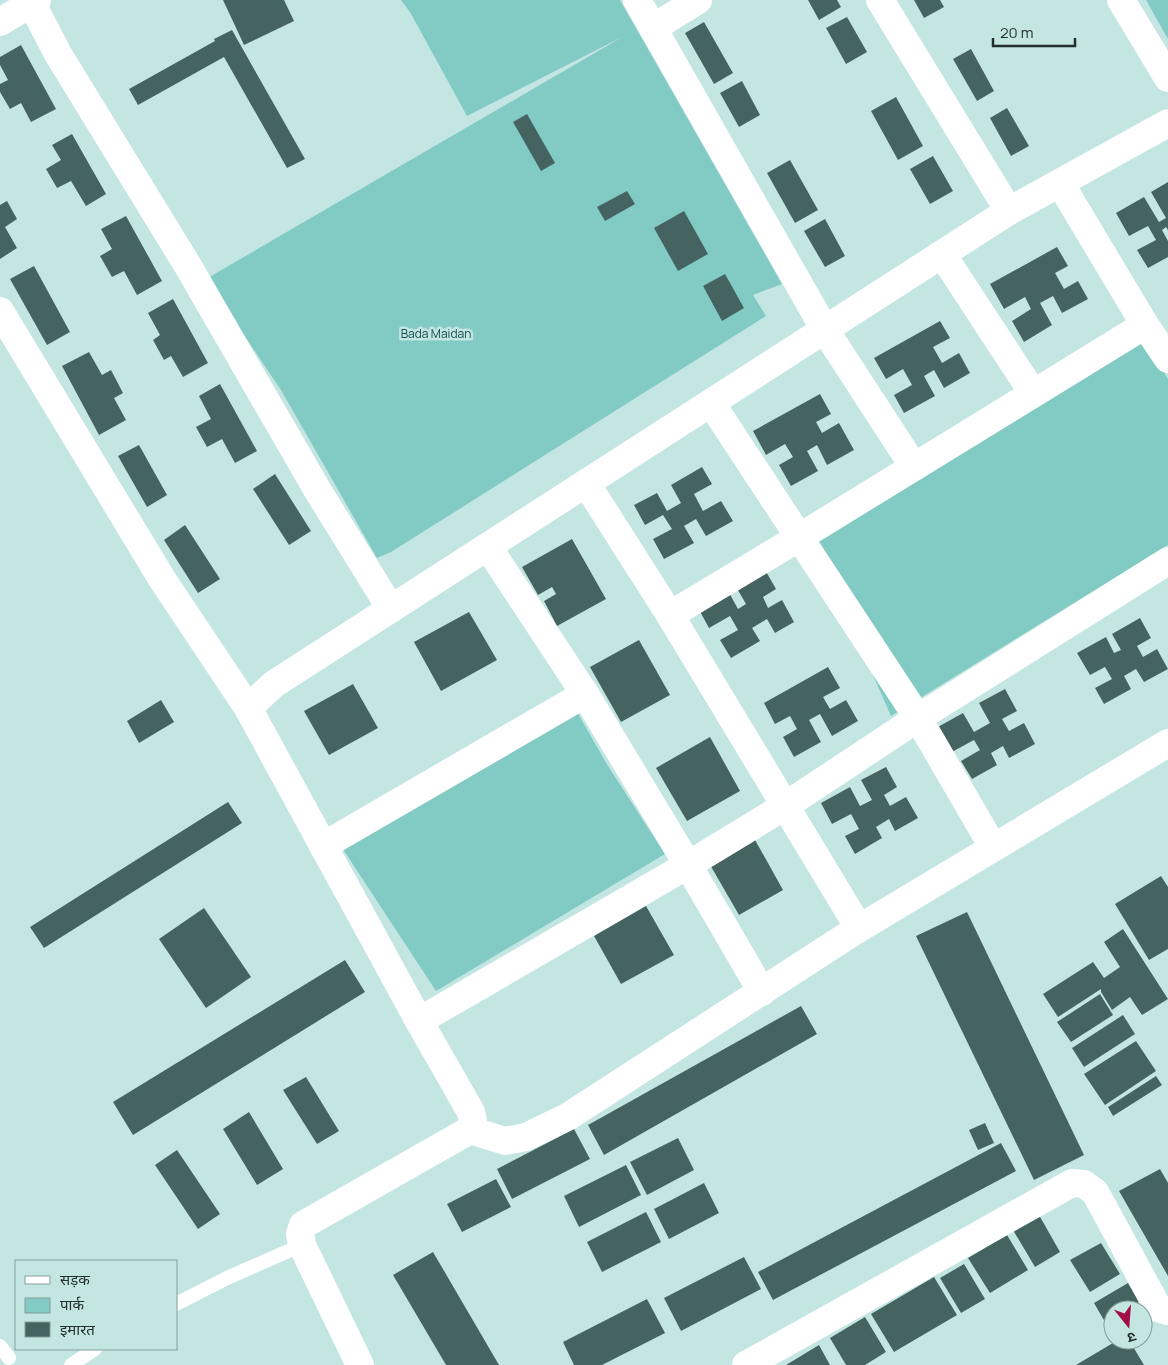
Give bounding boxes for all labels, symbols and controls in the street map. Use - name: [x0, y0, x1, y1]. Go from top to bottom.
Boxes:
- scale bar: [993, 15, 1076, 47]
- text: 20 m: [1000, 22, 1033, 43]
- park label: Bada Maidan: [401, 325, 471, 342]
- legend: [15, 1260, 178, 1350]
- text: सड़क: [60, 1269, 90, 1290]
- text: पार्क: [60, 1294, 84, 1315]
- north arrow: [1103, 1300, 1153, 1350]
- text: इमारत: [60, 1319, 95, 1340]
- text: उ: [1124, 1328, 1139, 1348]

